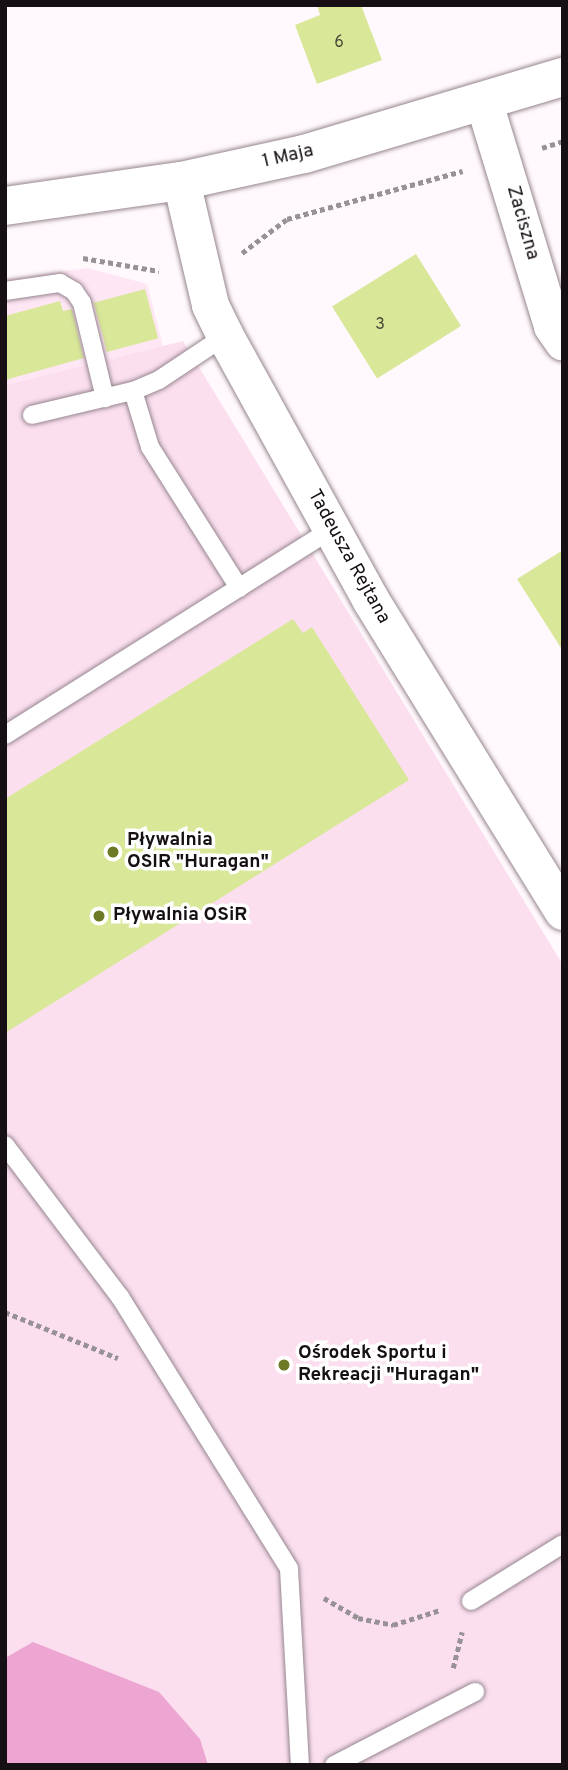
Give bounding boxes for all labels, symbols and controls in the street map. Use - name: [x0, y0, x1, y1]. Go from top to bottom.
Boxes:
- house number: 6: [334, 33, 344, 53]
- street label: 1 Maja: [260, 140, 316, 174]
- street label: Zaciszna: [501, 183, 543, 263]
- house number: 3: [375, 315, 385, 335]
- street label: Tadeusza Rejtana: [302, 486, 394, 628]
- place label: Pływalnia OSIR "Huragan": [127, 830, 269, 874]
- marker: Pływalnia OSIR "Huragan": [105, 844, 121, 860]
- place label: Pływalnia OSiR: [113, 905, 247, 927]
- marker: Pływalnia OSiR: [91, 908, 107, 924]
- place label: Ośrodek Sportu i Rekreacji "Huragan": [298, 1343, 479, 1387]
- marker: Ośrodek Sportu i Rekreacji "Huragan": [276, 1357, 292, 1373]

